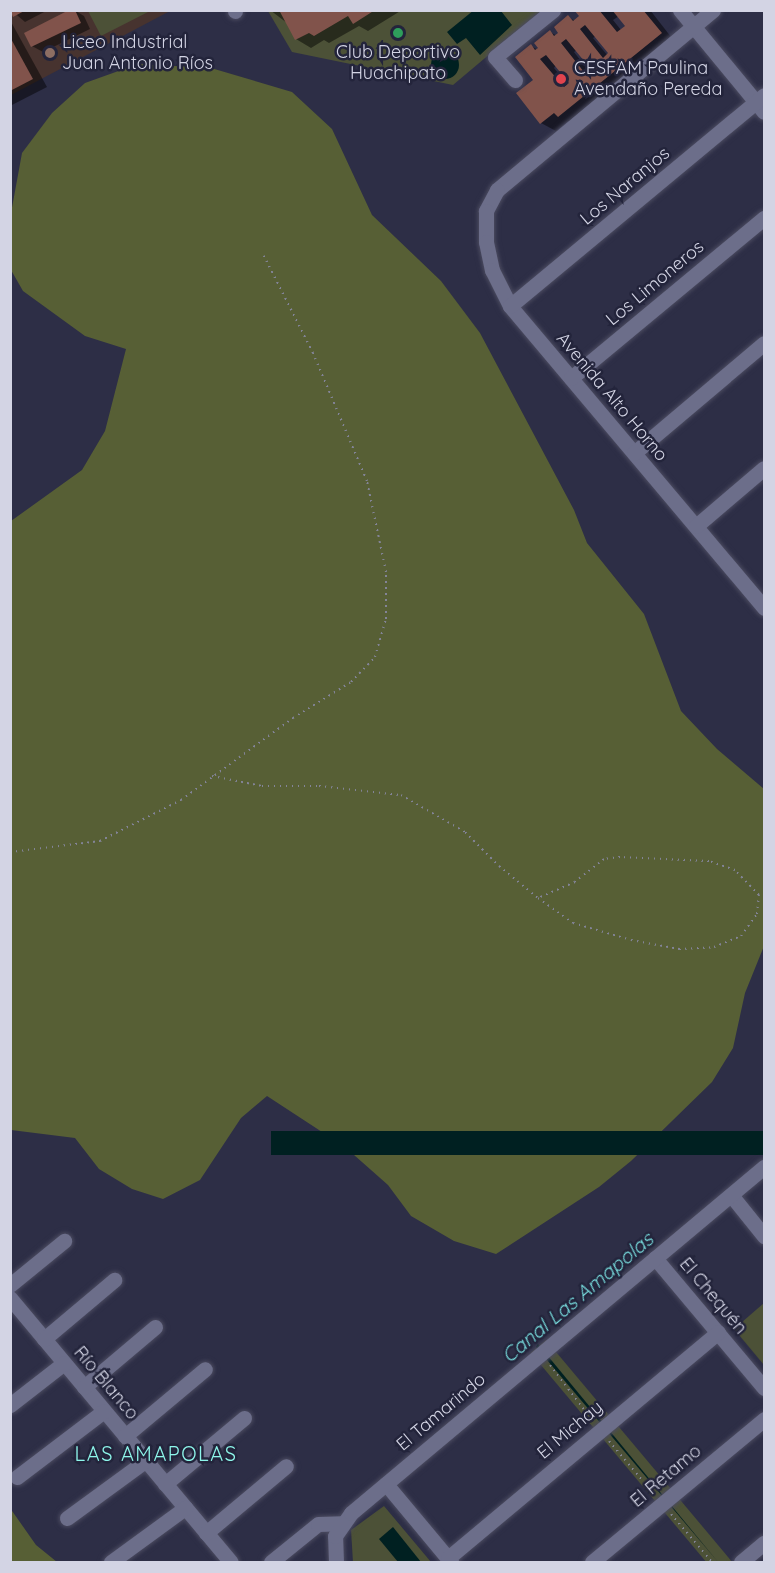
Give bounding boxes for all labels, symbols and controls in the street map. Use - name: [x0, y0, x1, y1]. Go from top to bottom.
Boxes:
- marker: Club Deportivo Huachipato: [391, 26, 405, 40]
- place label: Liceo Industrial Juan Antonio Ríos: [62, 32, 213, 74]
- place label: Club Deportivo Huachipato: [336, 42, 460, 84]
- marker: Liceo Industrial Juan Antonio Ríos: [43, 46, 57, 60]
- place label: CESFAM Paulina Avendaño Pereda: [574, 58, 722, 100]
- marker: CESFAM Paulina Avendaño Pereda: [552, 70, 570, 88]
- street label: Los Naranjos: [576, 142, 674, 230]
- street label: Los Limoneros: [602, 236, 708, 330]
- street label: Avenida Alto Horno: [552, 328, 672, 466]
- water label: Canal Las Amapolas: [496, 1227, 658, 1367]
- street label: El Chequén: [675, 1253, 751, 1339]
- street label: Río Blanco: [69, 1342, 143, 1424]
- street label: El Tamarindo: [392, 1369, 490, 1455]
- street label: El Michay: [533, 1396, 607, 1464]
- street label: El Retamo: [626, 1440, 706, 1512]
- district label: LAS AMAPOLAS: [75, 1441, 237, 1465]

